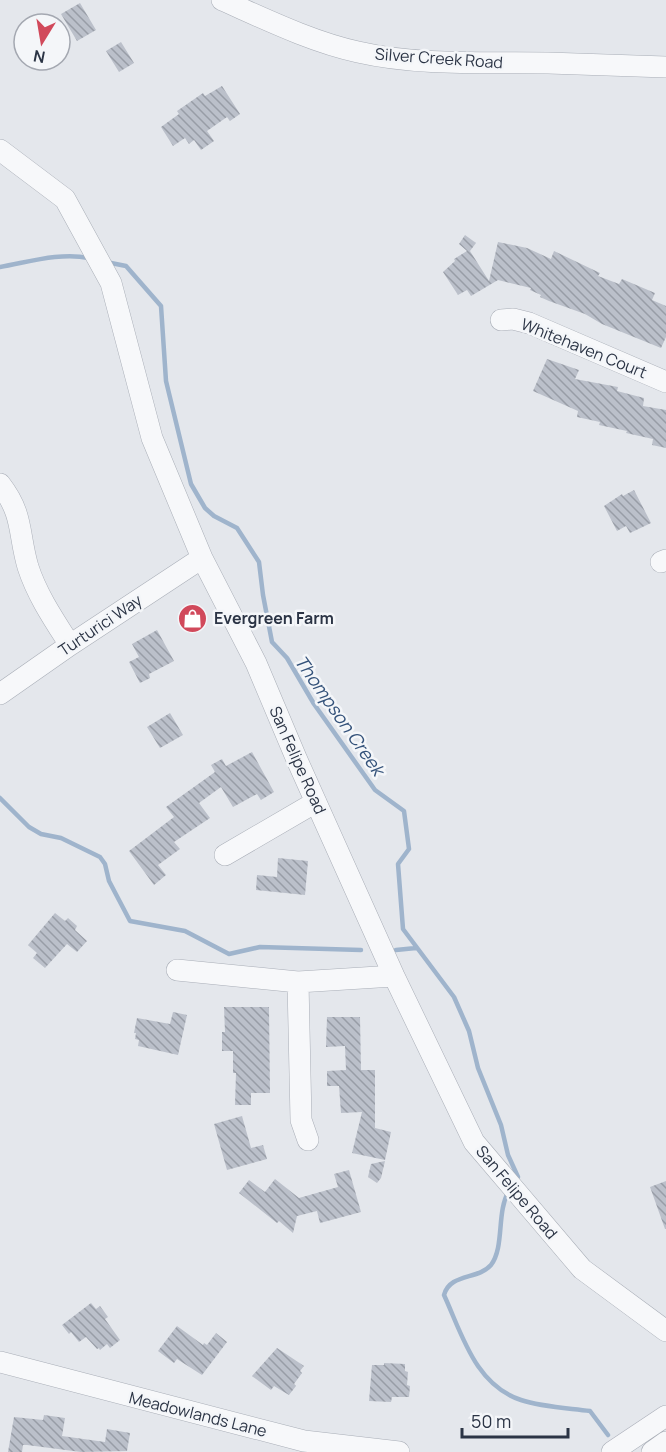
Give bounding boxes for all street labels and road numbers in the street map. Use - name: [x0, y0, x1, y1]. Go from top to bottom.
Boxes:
- street label: Silver Creek Road: [374, 43, 504, 73]
- street label: Whitehaven Court: [518, 313, 650, 383]
- street label: Turturici Way: [54, 589, 146, 661]
- street label: San Felipe Road: [264, 703, 332, 817]
- street label: San Felipe Road: [471, 1140, 563, 1244]
- street label: Meadowlands Lane: [127, 1386, 269, 1442]

